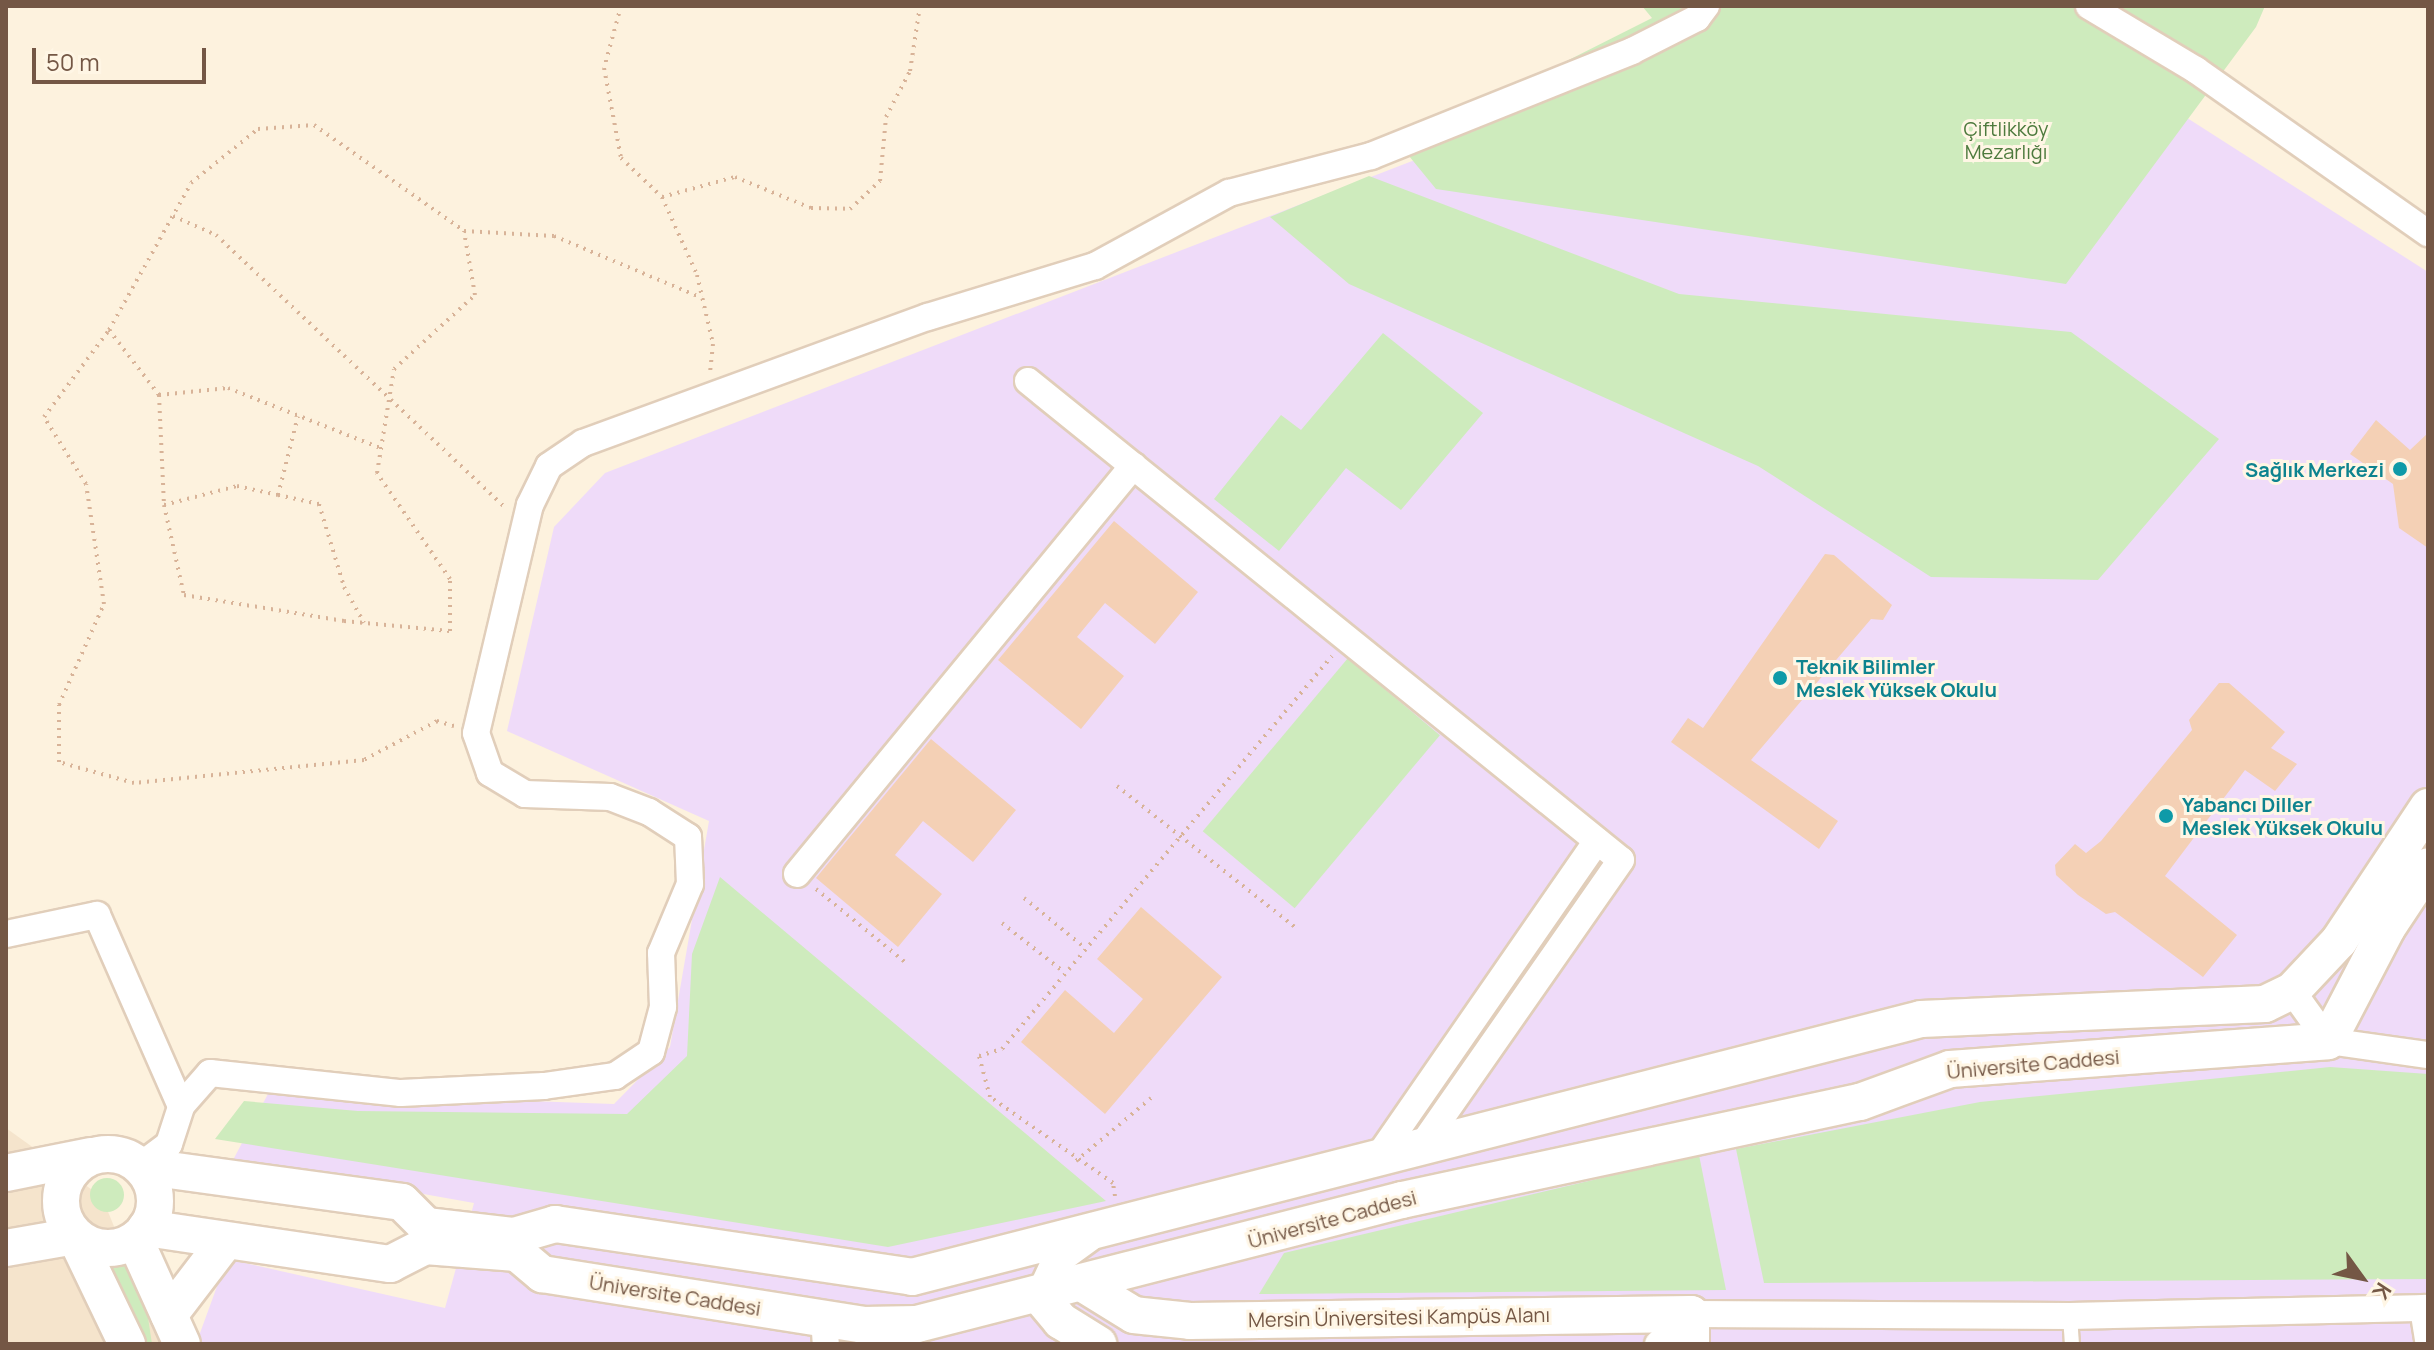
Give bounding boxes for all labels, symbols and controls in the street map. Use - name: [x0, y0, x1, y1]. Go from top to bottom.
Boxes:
- scale bar: [36, 32, 210, 82]
- text: 50 m: [46, 45, 100, 78]
- park label: Çiftlikköy Mezarlığı: [1963, 116, 2049, 163]
- place label: Sağlık Merkezi: [2245, 457, 2384, 481]
- marker: Sağlık Merkezi: [2391, 460, 2409, 478]
- place label: Teknik Bilimler Meslek Yüksek Okulu: [1796, 654, 1997, 701]
- marker: Teknik Bilimler Meslek Yüksek Okulu: [1771, 669, 1789, 687]
- place label: Yabancı Diller Meslek Yüksek Okulu: [2182, 792, 2383, 839]
- marker: Yabancı Diller Meslek Yüksek Okulu: [2157, 807, 2175, 825]
- street label: Üniversite Caddesi: [1946, 1044, 2120, 1084]
- street label: Üniversite Caddesi: [1245, 1185, 1419, 1253]
- north arrow: [2322, 1238, 2402, 1318]
- street label: Üniversite Caddesi: [588, 1270, 762, 1320]
- text: K: [2366, 1277, 2399, 1305]
- street label: Mersin Üniversitesi Kampüs Alanı: [1248, 1302, 1550, 1332]

